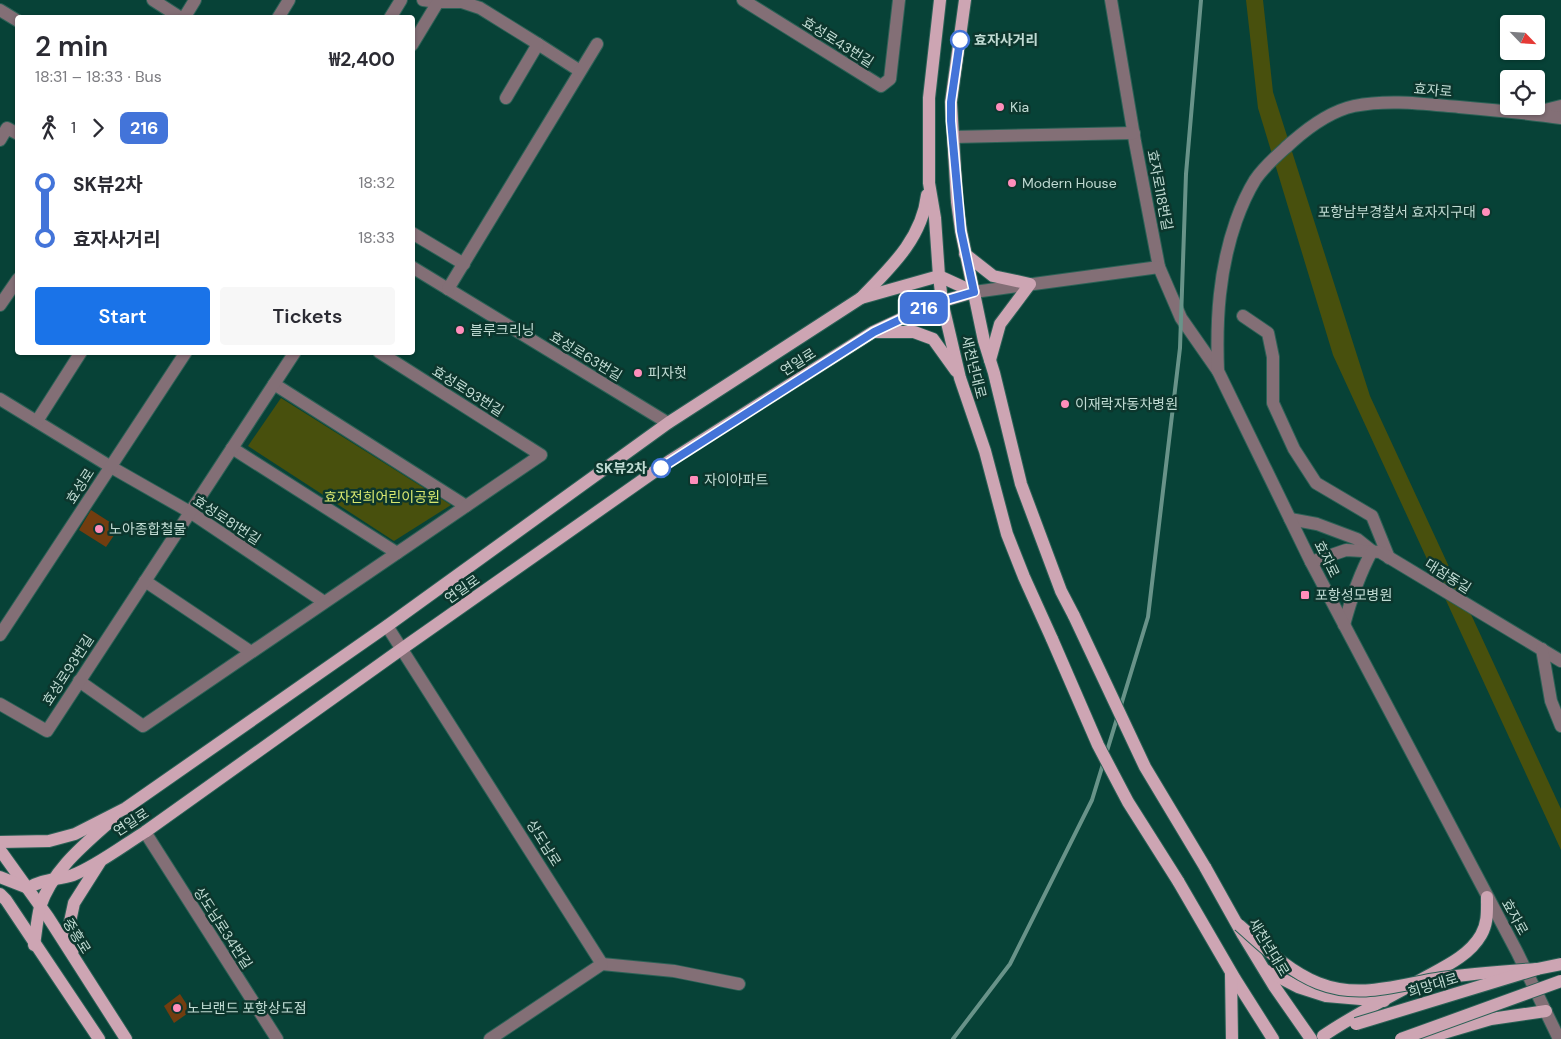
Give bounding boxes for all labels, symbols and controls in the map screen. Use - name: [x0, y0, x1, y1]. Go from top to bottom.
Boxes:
- street label: 효성로43번길: [799, 13, 877, 71]
- north arrow: [1500, 15, 1545, 60]
- map controls: [1500, 15, 1545, 115]
- text: 2 min: [35, 28, 108, 65]
- marker: 효자사거리: [950, 30, 970, 50]
- place label: 효자사거리: [974, 31, 1038, 49]
- text: ₩2,400: [329, 47, 395, 72]
- text: 18:31 – 18:33 · Bus: [35, 66, 162, 87]
- button: locate: [1500, 70, 1545, 115]
- street label: 효자로: [1413, 79, 1453, 101]
- place label: Kia: [1010, 98, 1029, 116]
- marker: Kia: [994, 101, 1006, 113]
- icon: walk: [35, 114, 63, 142]
- icon: forward: [84, 114, 112, 142]
- text: 216: [130, 116, 158, 140]
- text: 1: [71, 117, 76, 138]
- street label: 효자로118번길: [1143, 148, 1177, 232]
- text: SK뷰2차: [73, 172, 143, 197]
- text: 18:32: [358, 172, 395, 193]
- place label: Modern House: [1022, 174, 1117, 192]
- marker: Modern House: [1006, 177, 1018, 189]
- place label: 포항남부경찰서 효자지구대: [1318, 203, 1476, 221]
- marker: 포항남부경찰서 효자지구대: [1480, 206, 1492, 218]
- text: 효자사거리: [73, 227, 160, 252]
- text: 18:33: [358, 227, 395, 248]
- button: Start: [35, 287, 210, 345]
- button: Tickets: [220, 287, 395, 345]
- line badge: 216: [895, 292, 953, 324]
- text: 216: [910, 296, 938, 320]
- place label: 블루크리닝: [470, 321, 534, 339]
- marker: 블루크리닝: [454, 324, 466, 336]
- street label: 효성로63번길: [546, 327, 626, 385]
- street label: 새천년대로: [957, 334, 991, 401]
- street label: 연일로: [777, 344, 819, 380]
- street label: 효성로93번길: [429, 362, 507, 420]
- place label: 피자헛: [648, 364, 687, 382]
- marker: 피자헛: [632, 367, 644, 379]
- place label: 이재락자동차병원: [1075, 395, 1178, 413]
- marker: 이재락자동차병원: [1059, 398, 1071, 410]
- marker: SK뷰2차: [651, 458, 671, 478]
- place label: SK뷰2차: [596, 459, 647, 477]
- street label: 효성로: [62, 465, 98, 507]
- place label: 자이아파트: [704, 471, 769, 489]
- marker: 자이아파트: [688, 474, 700, 486]
- park label: 효자전희어린이공원: [324, 488, 440, 506]
- street label: 효성로81번길: [190, 491, 264, 549]
- place label: 노아종합철물: [109, 520, 186, 538]
- marker: 노아종합철물: [93, 523, 105, 535]
- street label: 효자로: [1310, 538, 1344, 580]
- street label: 대잠동길: [1421, 555, 1475, 597]
- street label: 연일로: [441, 570, 483, 607]
- place label: 포항성모병원: [1315, 586, 1392, 604]
- marker: 포항성모병원: [1299, 589, 1311, 601]
- street label: 효성로93번길: [38, 631, 98, 709]
- street label: 연일로: [110, 804, 152, 840]
- street label: 상도남로: [523, 816, 565, 870]
- street label: 상도남로34번길: [190, 884, 256, 972]
- street label: 효자로: [1498, 896, 1532, 938]
- street label: 중흥로: [59, 915, 95, 957]
- street label: 새천년대로: [1245, 915, 1293, 979]
- street label: 희망대로: [1406, 969, 1460, 1001]
- place label: 노브랜드 포항상도점: [187, 999, 307, 1017]
- marker: 노브랜드 포항상도점: [171, 1002, 183, 1014]

